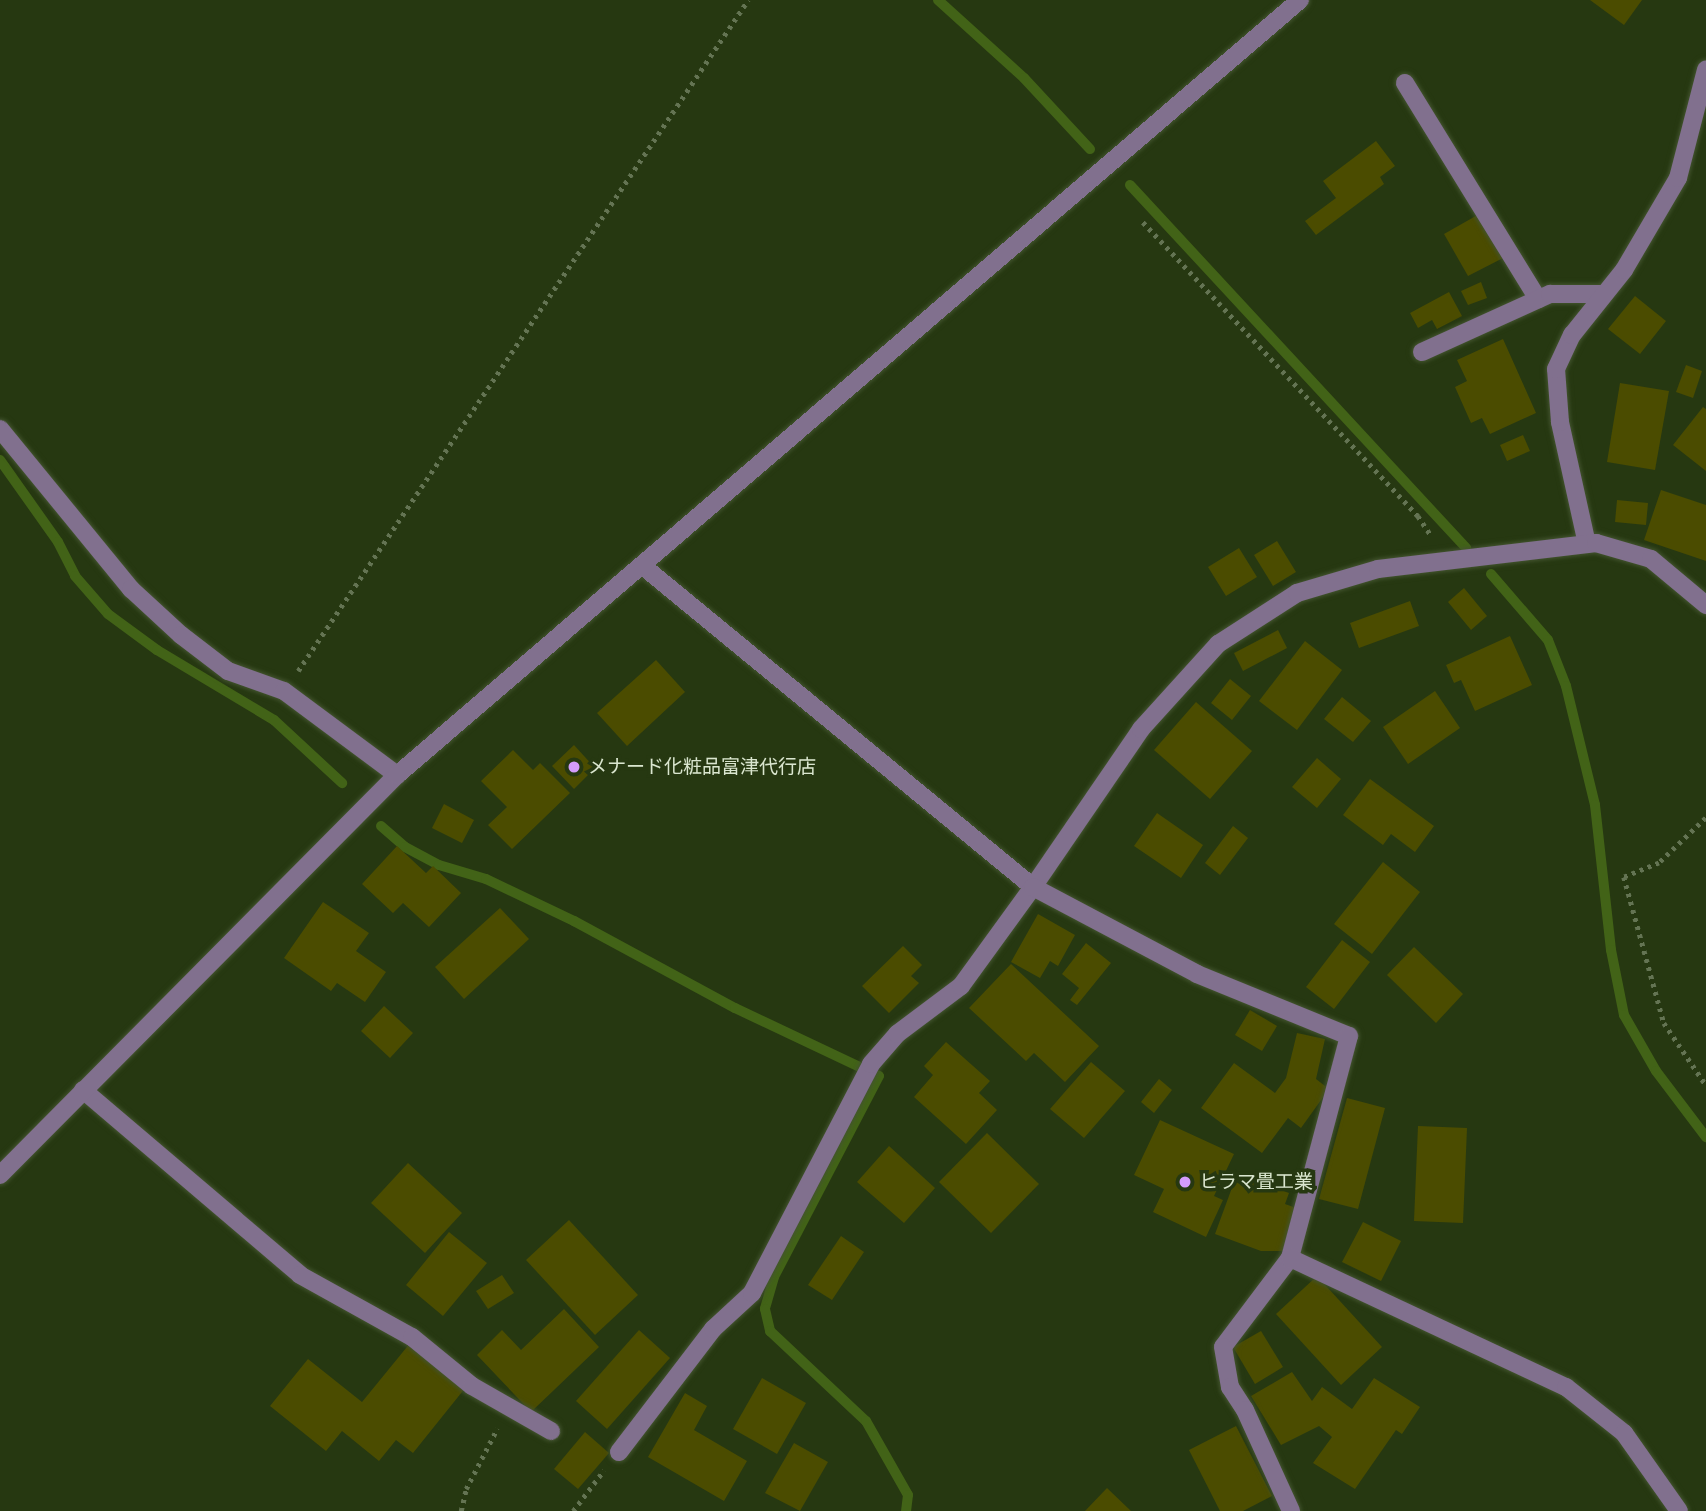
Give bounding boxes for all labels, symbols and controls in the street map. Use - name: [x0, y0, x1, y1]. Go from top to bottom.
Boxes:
- place label: メナード化粧品富津代行店: [588, 756, 816, 778]
- marker: メナード化粧品富津代行店: [566, 759, 582, 775]
- place label: ヒラマ畳工業: [1199, 1171, 1313, 1193]
- marker: ヒラマ畳工業: [1177, 1174, 1193, 1190]

